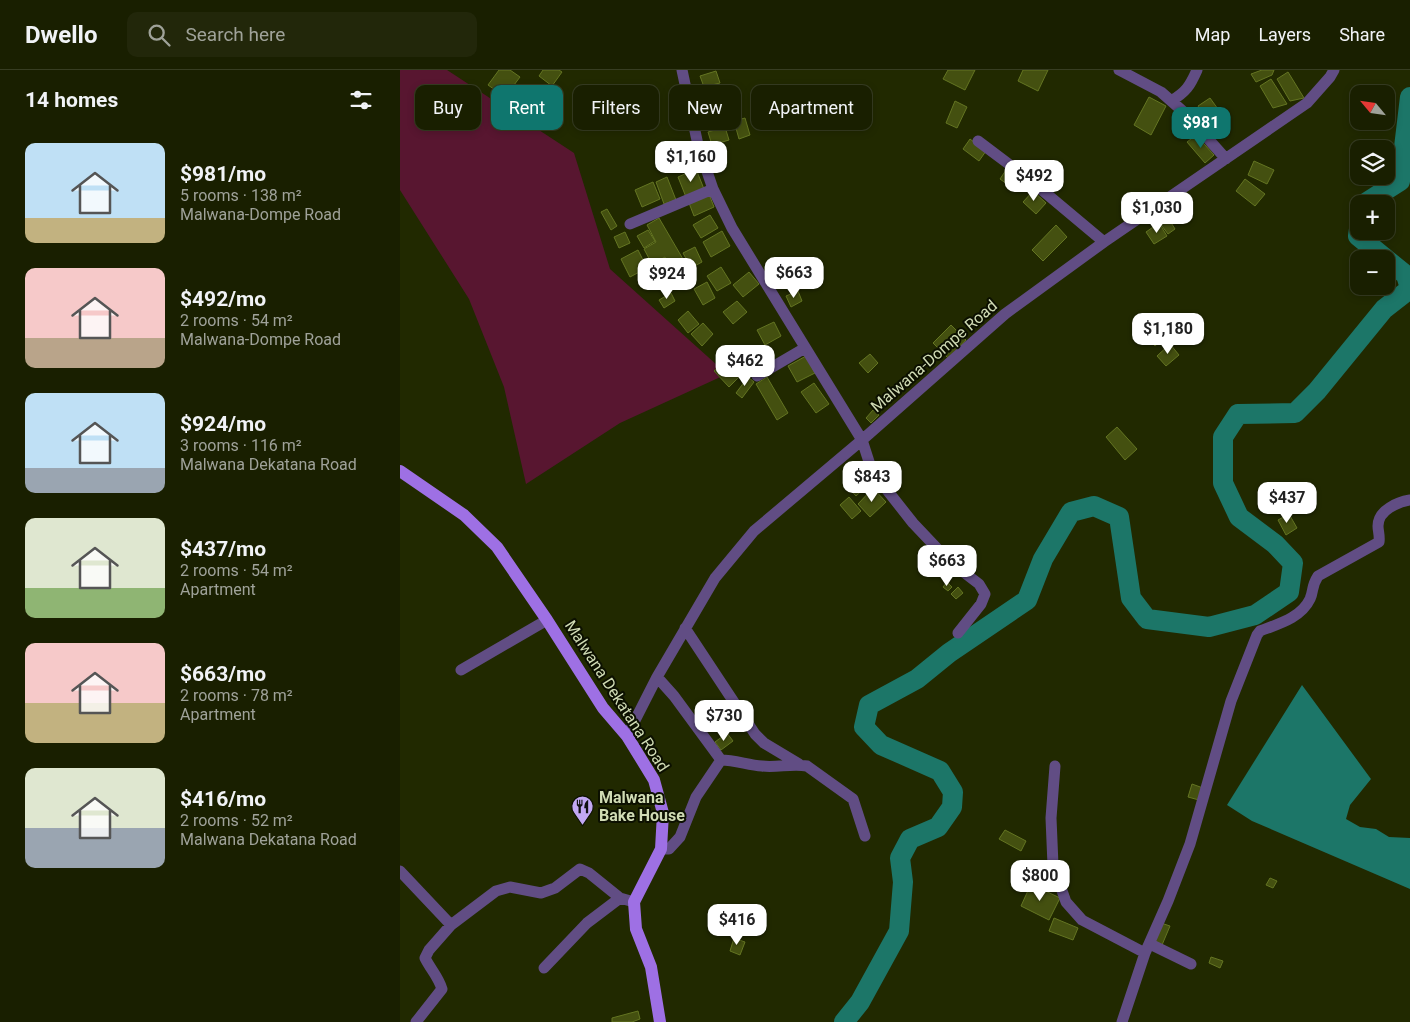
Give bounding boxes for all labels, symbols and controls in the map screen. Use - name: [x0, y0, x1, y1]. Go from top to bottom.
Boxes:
- search box: [127, 12, 477, 57]
- text: Dwello: [25, 21, 97, 49]
- icon: search: [145, 21, 173, 49]
- text: Search here: [185, 23, 285, 46]
- text: Map: [1195, 24, 1230, 45]
- text: Layers: [1258, 24, 1311, 45]
- text: Share: [1339, 24, 1385, 45]
- chip: Buy: [415, 85, 481, 130]
- chip: Rent: [491, 85, 563, 130]
- chip: Filters: [573, 85, 659, 130]
- chip: New: [669, 85, 741, 130]
- chip: Apartment: [751, 85, 872, 130]
- north arrow: [1350, 85, 1395, 130]
- map controls: [1350, 85, 1395, 295]
- icon: filters: [347, 86, 375, 114]
- text: 14 homes: [25, 88, 118, 112]
- pin: $981: [1171, 106, 1231, 149]
- text: $981: [1183, 113, 1219, 132]
- pin: $1,160: [650, 140, 732, 183]
- button: layers: [1350, 140, 1395, 185]
- text: $1,160: [666, 147, 716, 166]
- pin: $492: [1004, 160, 1064, 202]
- text: $981/mo: [180, 162, 266, 186]
- icon: home: [65, 163, 125, 223]
- text: $492: [1016, 166, 1052, 185]
- text: 5 rooms · 138 m²: [180, 186, 302, 205]
- pin: $1,030: [1116, 191, 1198, 234]
- button: +: [1350, 195, 1395, 240]
- text: $1,030: [1132, 198, 1182, 217]
- text: Malwana-Dompe Road: [180, 205, 341, 224]
- button: −: [1350, 250, 1395, 295]
- pin: $663: [764, 256, 824, 299]
- pin: $924: [637, 258, 697, 300]
- text: $663: [776, 263, 812, 282]
- text: $924: [649, 264, 685, 283]
- text: $492/mo: [180, 287, 266, 311]
- icon: home: [65, 288, 125, 348]
- street label: Malwana-Dompe Road: [867, 296, 1001, 416]
- text: 2 rooms · 54 m²: [180, 311, 293, 330]
- pin: $1,180: [1127, 312, 1209, 355]
- text: $1,180: [1143, 319, 1193, 338]
- text: Malwana-Dompe Road: [180, 330, 341, 349]
- pin: $462: [715, 344, 775, 387]
- text: $462: [727, 351, 763, 370]
- text: $924/mo: [180, 412, 266, 436]
- icon: home: [65, 413, 125, 473]
- text: 3 rooms · 116 m²: [180, 436, 302, 455]
- text: Malwana Dekatana Road: [180, 455, 357, 474]
- pin: $843: [842, 460, 902, 503]
- text: $843: [854, 467, 890, 486]
- pin: $437: [1257, 482, 1317, 524]
- text: $437: [1269, 488, 1305, 507]
- text: $437/mo: [180, 537, 266, 561]
- icon: home: [65, 538, 125, 598]
- pin: $663: [917, 544, 977, 587]
- text: $663: [929, 551, 965, 570]
- text: 2 rooms · 54 m²: [180, 561, 293, 580]
- text: Apartment: [180, 580, 256, 599]
- street label: Malwana Dekatana Road: [561, 617, 673, 775]
- text: $663/mo: [180, 662, 266, 686]
- icon: home: [65, 663, 125, 723]
- text: 2 rooms · 78 m²: [180, 686, 293, 705]
- pin: $730: [694, 700, 754, 742]
- text: Apartment: [180, 705, 256, 724]
- text: $730: [706, 706, 742, 725]
- text: $416/mo: [180, 787, 266, 811]
- icon: home: [65, 788, 125, 848]
- place label: Malwana Bake House: [599, 788, 685, 825]
- restaurant icon: Malwana Bake House: [571, 794, 595, 825]
- text: 2 rooms · 52 m²: [180, 811, 293, 830]
- text: Malwana Dekatana Road: [180, 830, 357, 849]
- pin: $800: [1010, 860, 1070, 902]
- text: $800: [1022, 866, 1058, 885]
- pin: $416: [707, 904, 767, 946]
- text: $416: [719, 910, 755, 929]

